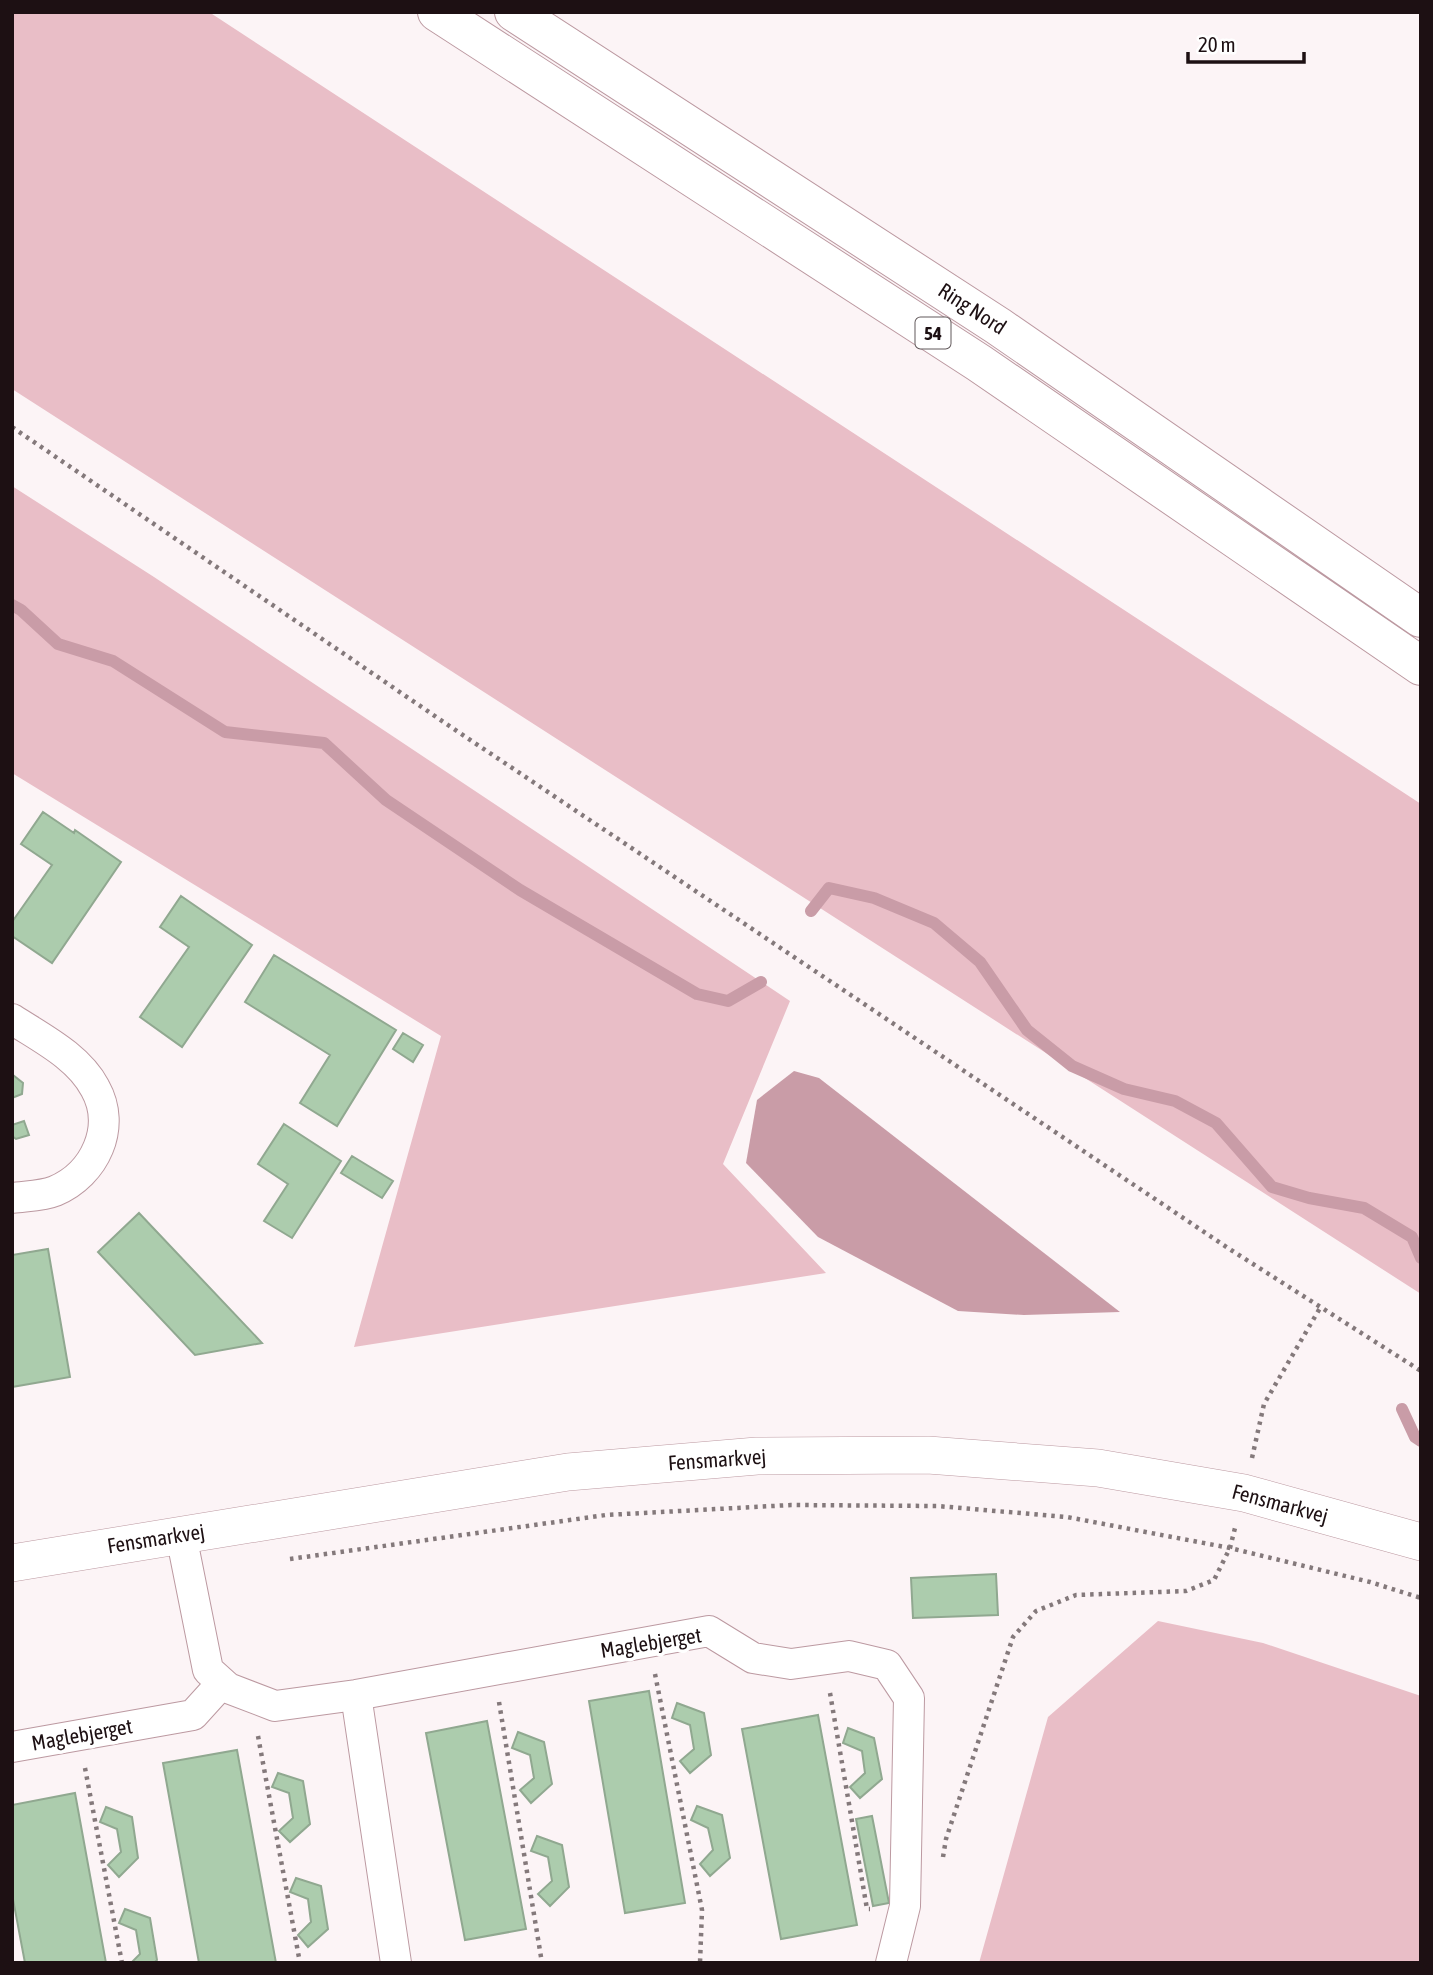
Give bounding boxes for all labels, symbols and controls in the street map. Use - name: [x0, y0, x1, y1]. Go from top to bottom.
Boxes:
- scale bar: [1188, 21, 1304, 65]
- text: 20 m: [1198, 32, 1236, 56]
- street label: Ring Nord: [934, 277, 1011, 339]
- road number: 54: [916, 318, 950, 348]
- street label: Fensmarkvej: [667, 1444, 767, 1474]
- street label: Fensmarkvej: [1230, 1479, 1331, 1527]
- street label: Fensmarkvej: [105, 1518, 206, 1558]
- street label: Maglebjerget: [599, 1622, 703, 1662]
- street label: Maglebjerget: [30, 1713, 134, 1755]

